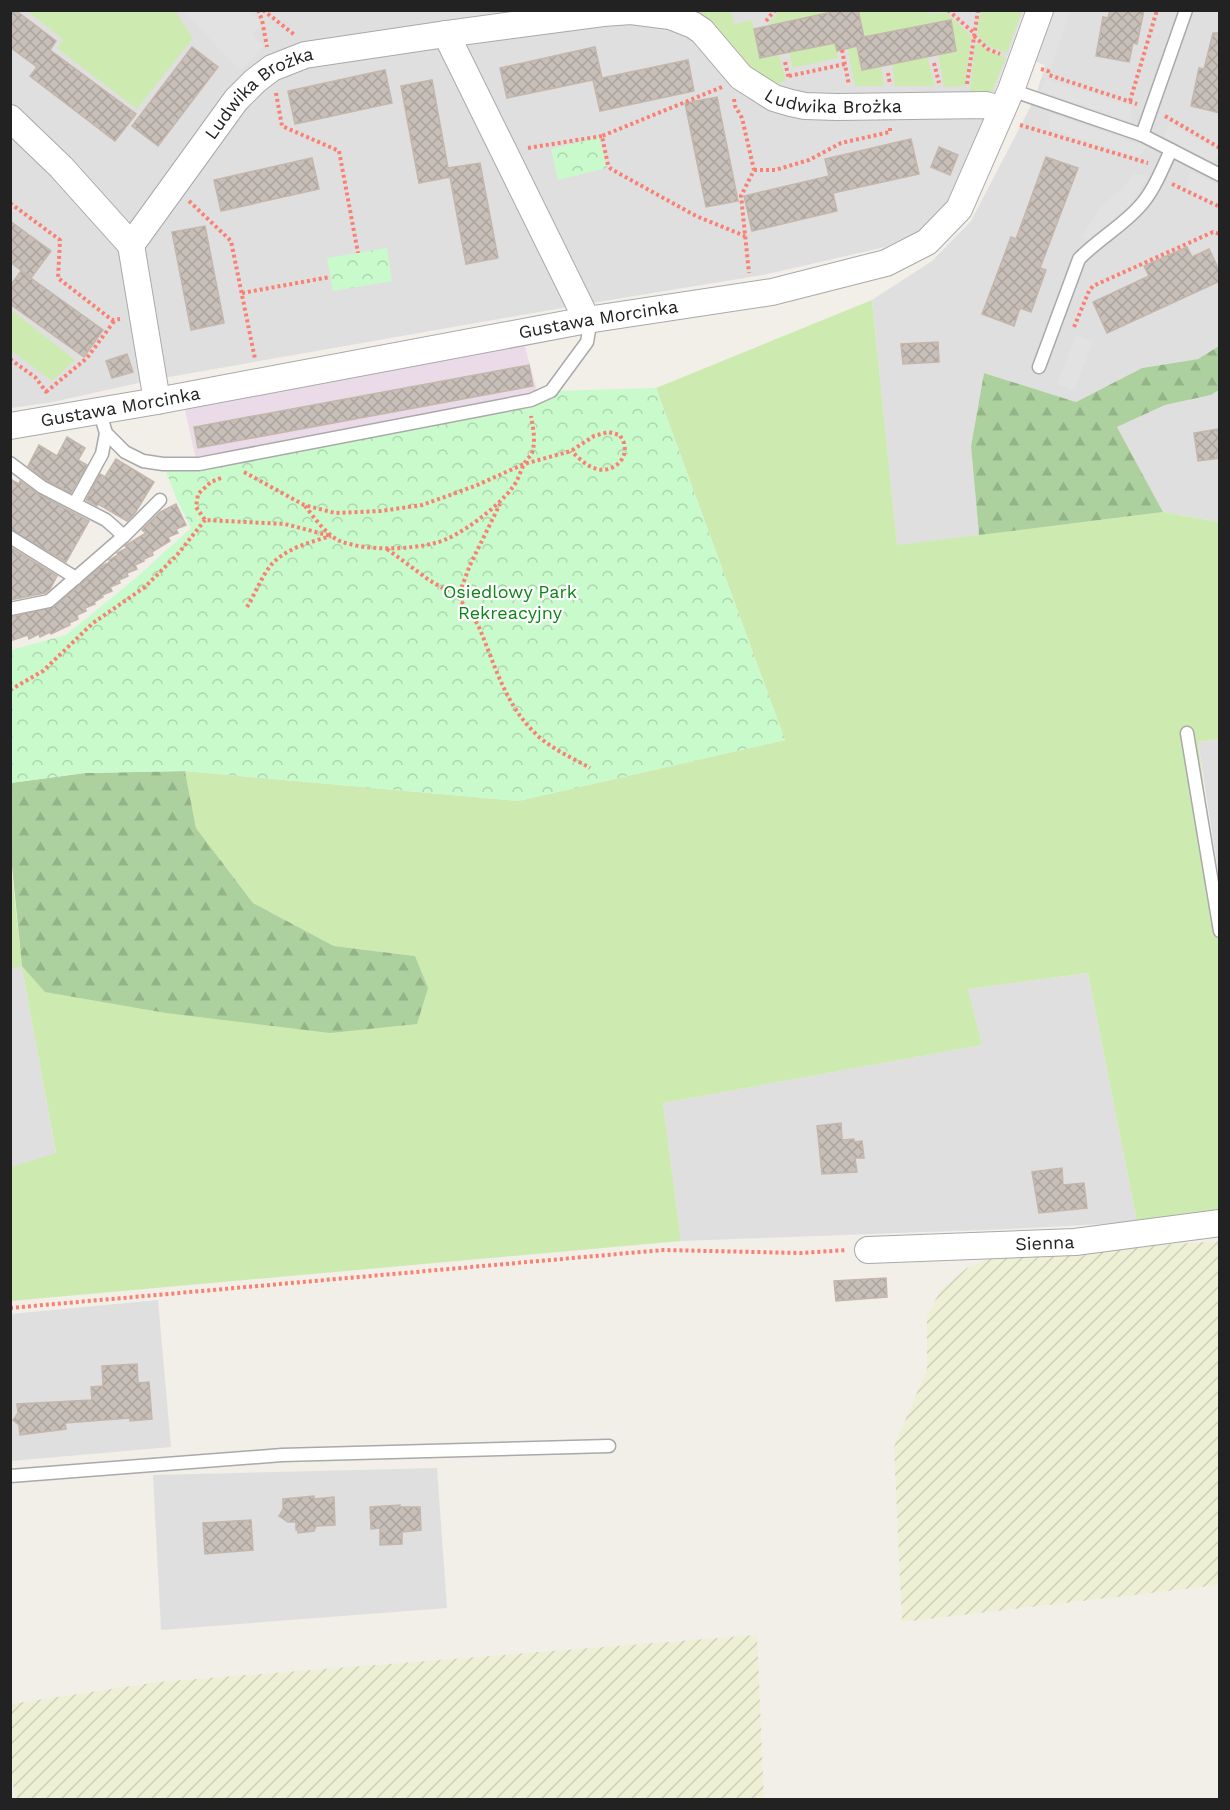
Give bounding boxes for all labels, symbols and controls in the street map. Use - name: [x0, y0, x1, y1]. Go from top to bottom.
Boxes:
- street label: Ludwika Brożka: [200, 43, 315, 143]
- street label: Ludwika Brożka: [761, 84, 902, 117]
- street label: Gustawa Morcinka: [517, 295, 679, 343]
- street label: Gustawa Morcinka: [39, 382, 202, 431]
- park label: Osiedlowy Park Rekreacyjny: [443, 581, 577, 623]
- street label: Sienna: [1015, 1231, 1075, 1254]

